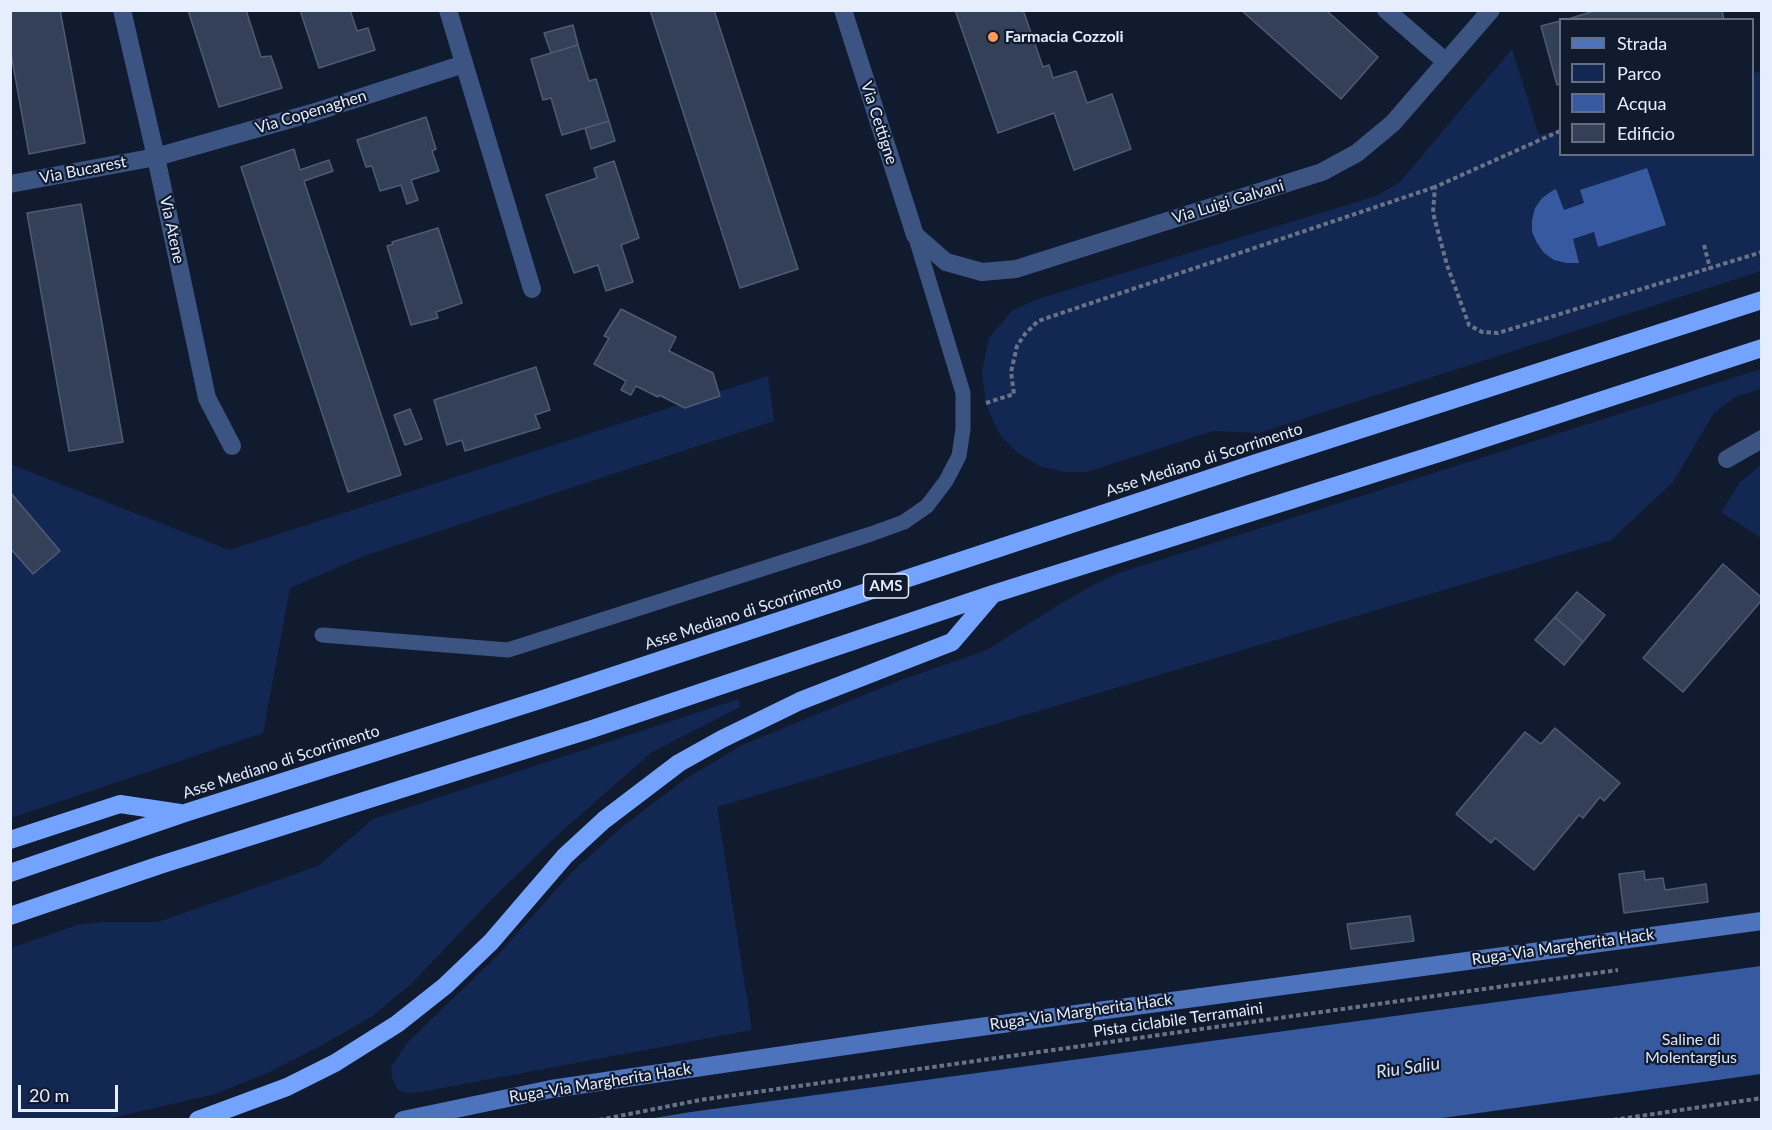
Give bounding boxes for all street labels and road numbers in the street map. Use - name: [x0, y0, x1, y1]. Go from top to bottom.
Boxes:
- street label: Via Cettigne: [857, 79, 901, 167]
- street label: Via Copenaghen: [253, 86, 369, 138]
- street label: Via Bucarest: [38, 152, 128, 188]
- street label: Via Luigi Galvani: [1170, 176, 1286, 228]
- street label: Via Atene: [155, 194, 189, 266]
- street label: Asse Mediano di Scorrimento: [1103, 419, 1305, 501]
- street label: Asse Mediano di Scorrimento: [642, 572, 844, 654]
- road number: AMS: [864, 574, 908, 598]
- street label: Asse Mediano di Scorrimento: [180, 721, 382, 803]
- street label: Ruga-Via Margherita Hack: [1471, 925, 1655, 969]
- street label: Ruga-Via Margherita Hack: [989, 990, 1173, 1034]
- street label: Pista ciclabile Terramaini: [1092, 999, 1264, 1041]
- street label: Ruga-Via Margherita Hack: [508, 1059, 692, 1107]

